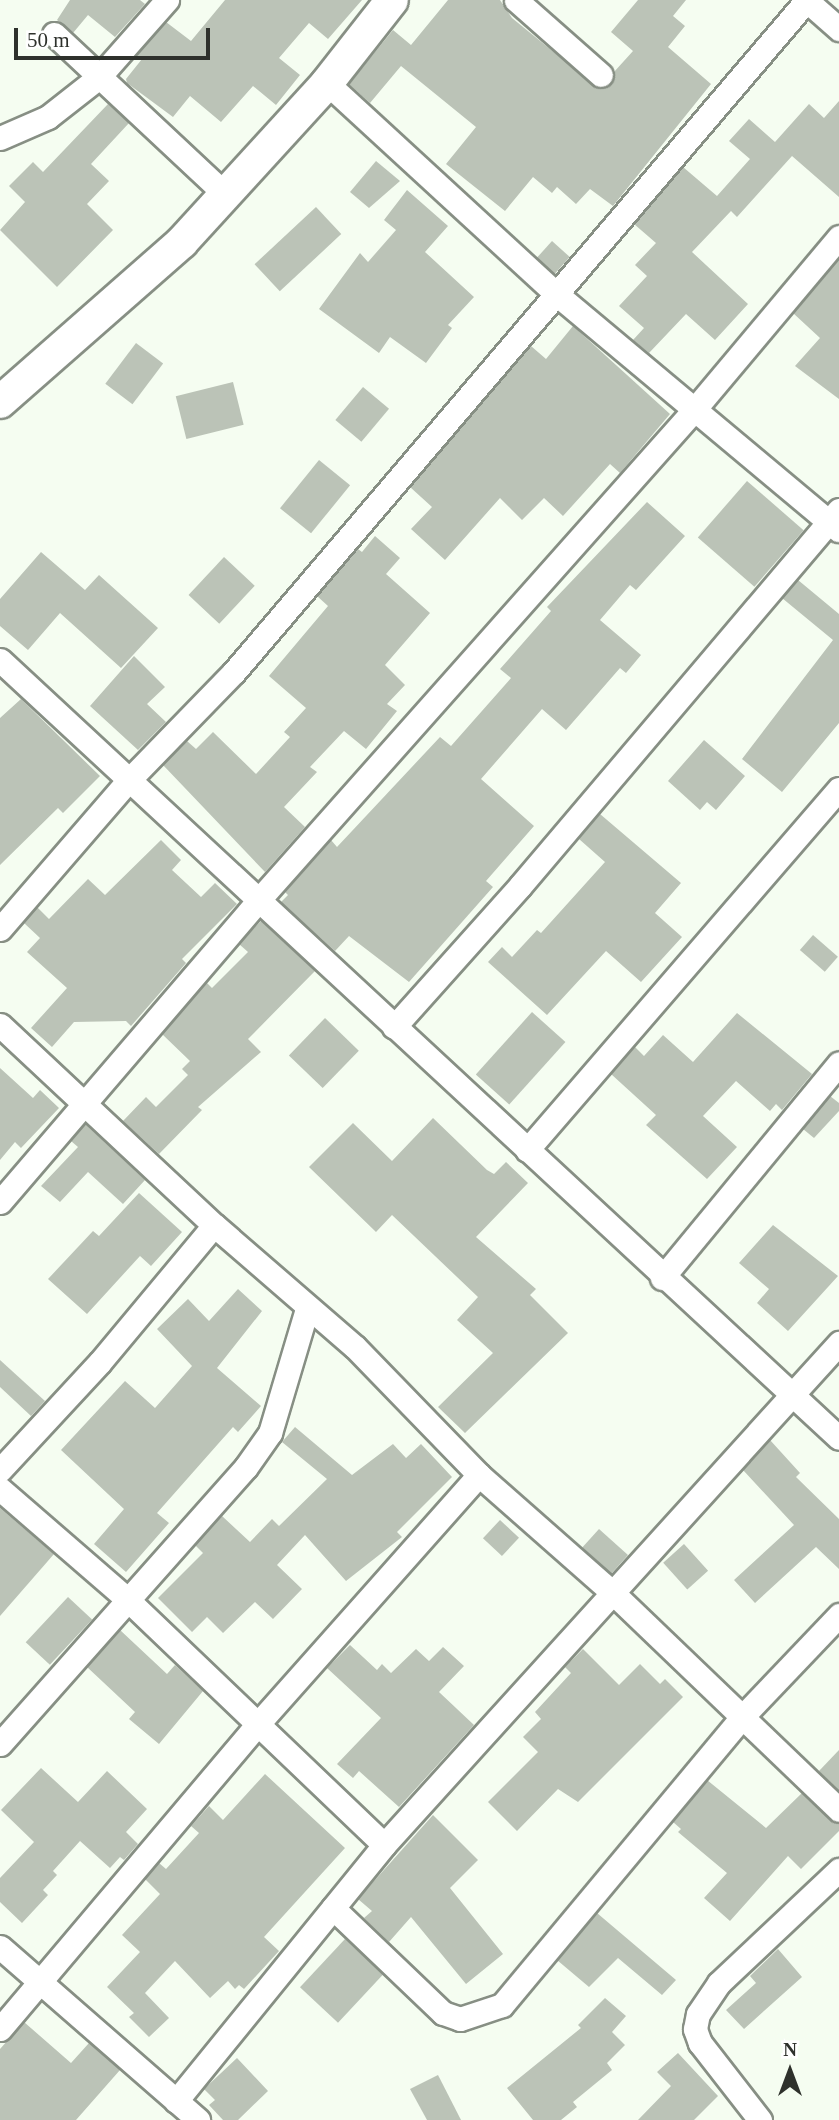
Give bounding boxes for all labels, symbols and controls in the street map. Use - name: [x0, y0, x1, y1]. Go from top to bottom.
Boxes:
- scale bar: [18, 14, 214, 58]
- text: 50 m: [27, 28, 70, 52]
- north arrow: [755, 2036, 825, 2106]
- text: N: [783, 2039, 797, 2060]

